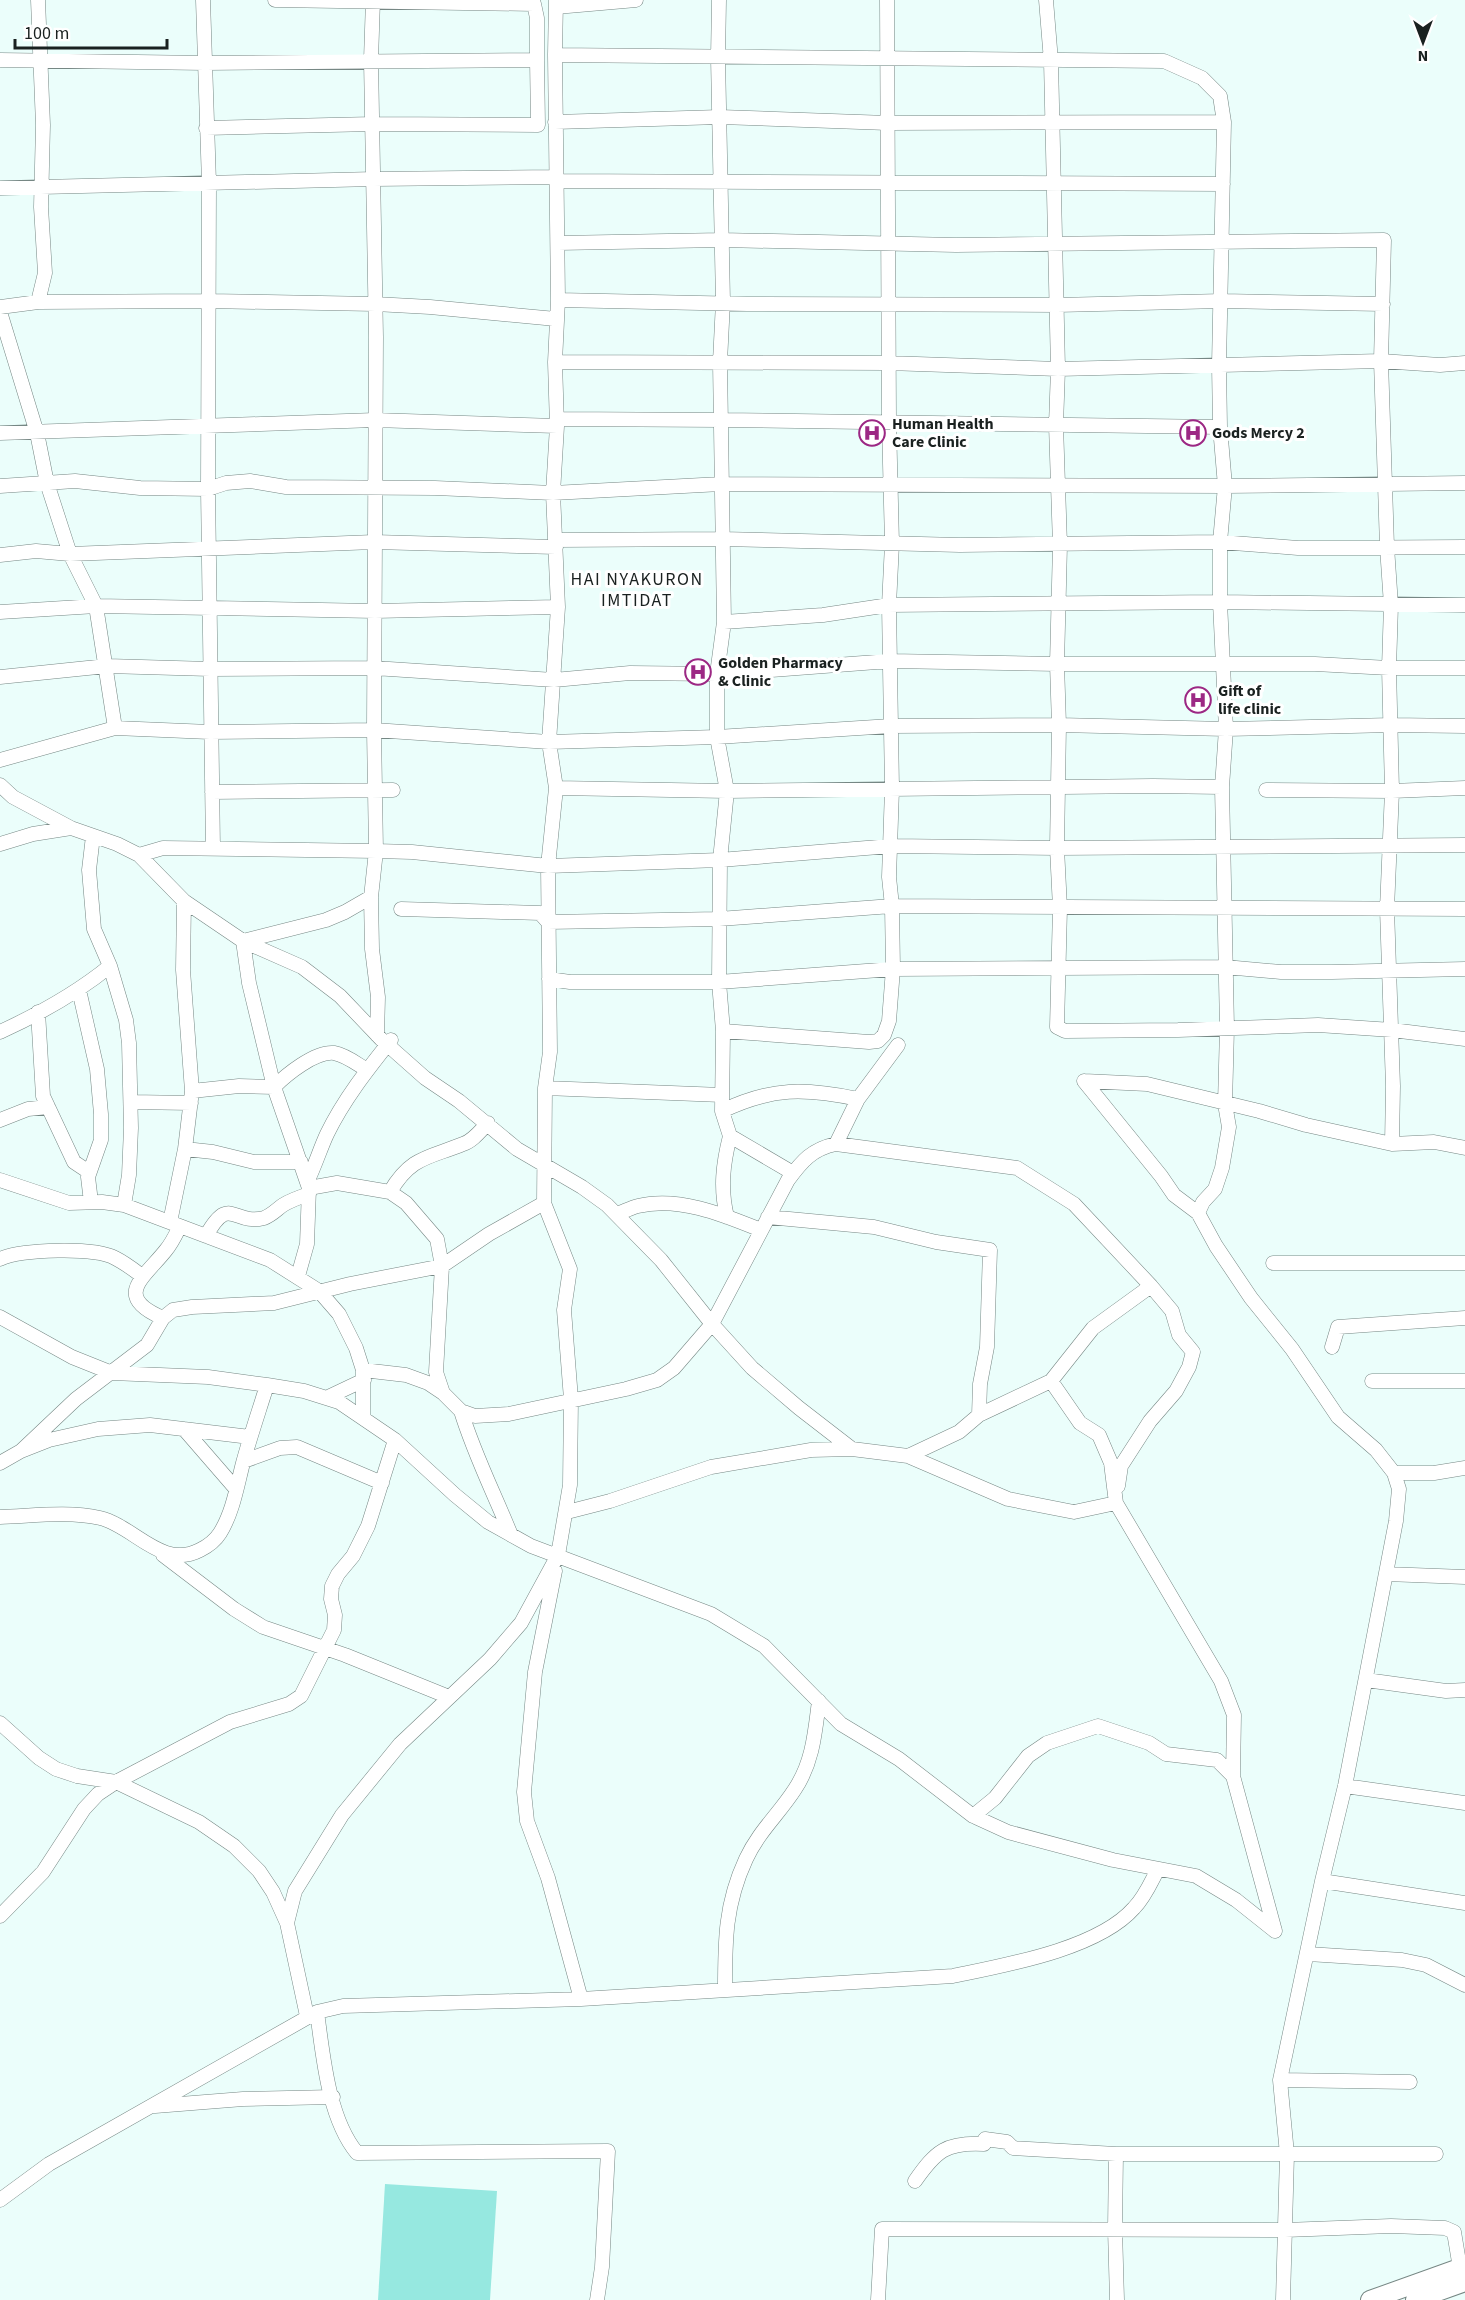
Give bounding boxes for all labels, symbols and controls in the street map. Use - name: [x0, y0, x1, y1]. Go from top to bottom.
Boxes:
- scale bar: [15, 12, 166, 50]
- north arrow: [1393, 12, 1453, 72]
- text: 100 m: [24, 21, 69, 46]
- text: N: [1418, 45, 1428, 67]
- place label: Human Health Care Clinic: [892, 413, 994, 453]
- hospital icon: Human Health Care Clinic: [857, 418, 887, 448]
- hospital icon: Gods Mercy 2: [1178, 418, 1208, 448]
- place label: Gods Mercy 2: [1212, 422, 1305, 444]
- district label: HAI NYAKURON IMTIDAT: [570, 567, 704, 613]
- place label: Golden Pharmacy & Clinic: [718, 652, 844, 692]
- hospital icon: Golden Pharmacy & Clinic: [683, 657, 713, 687]
- place label: Gift of life clinic: [1218, 680, 1282, 720]
- hospital icon: Gift of life clinic: [1183, 685, 1213, 715]

